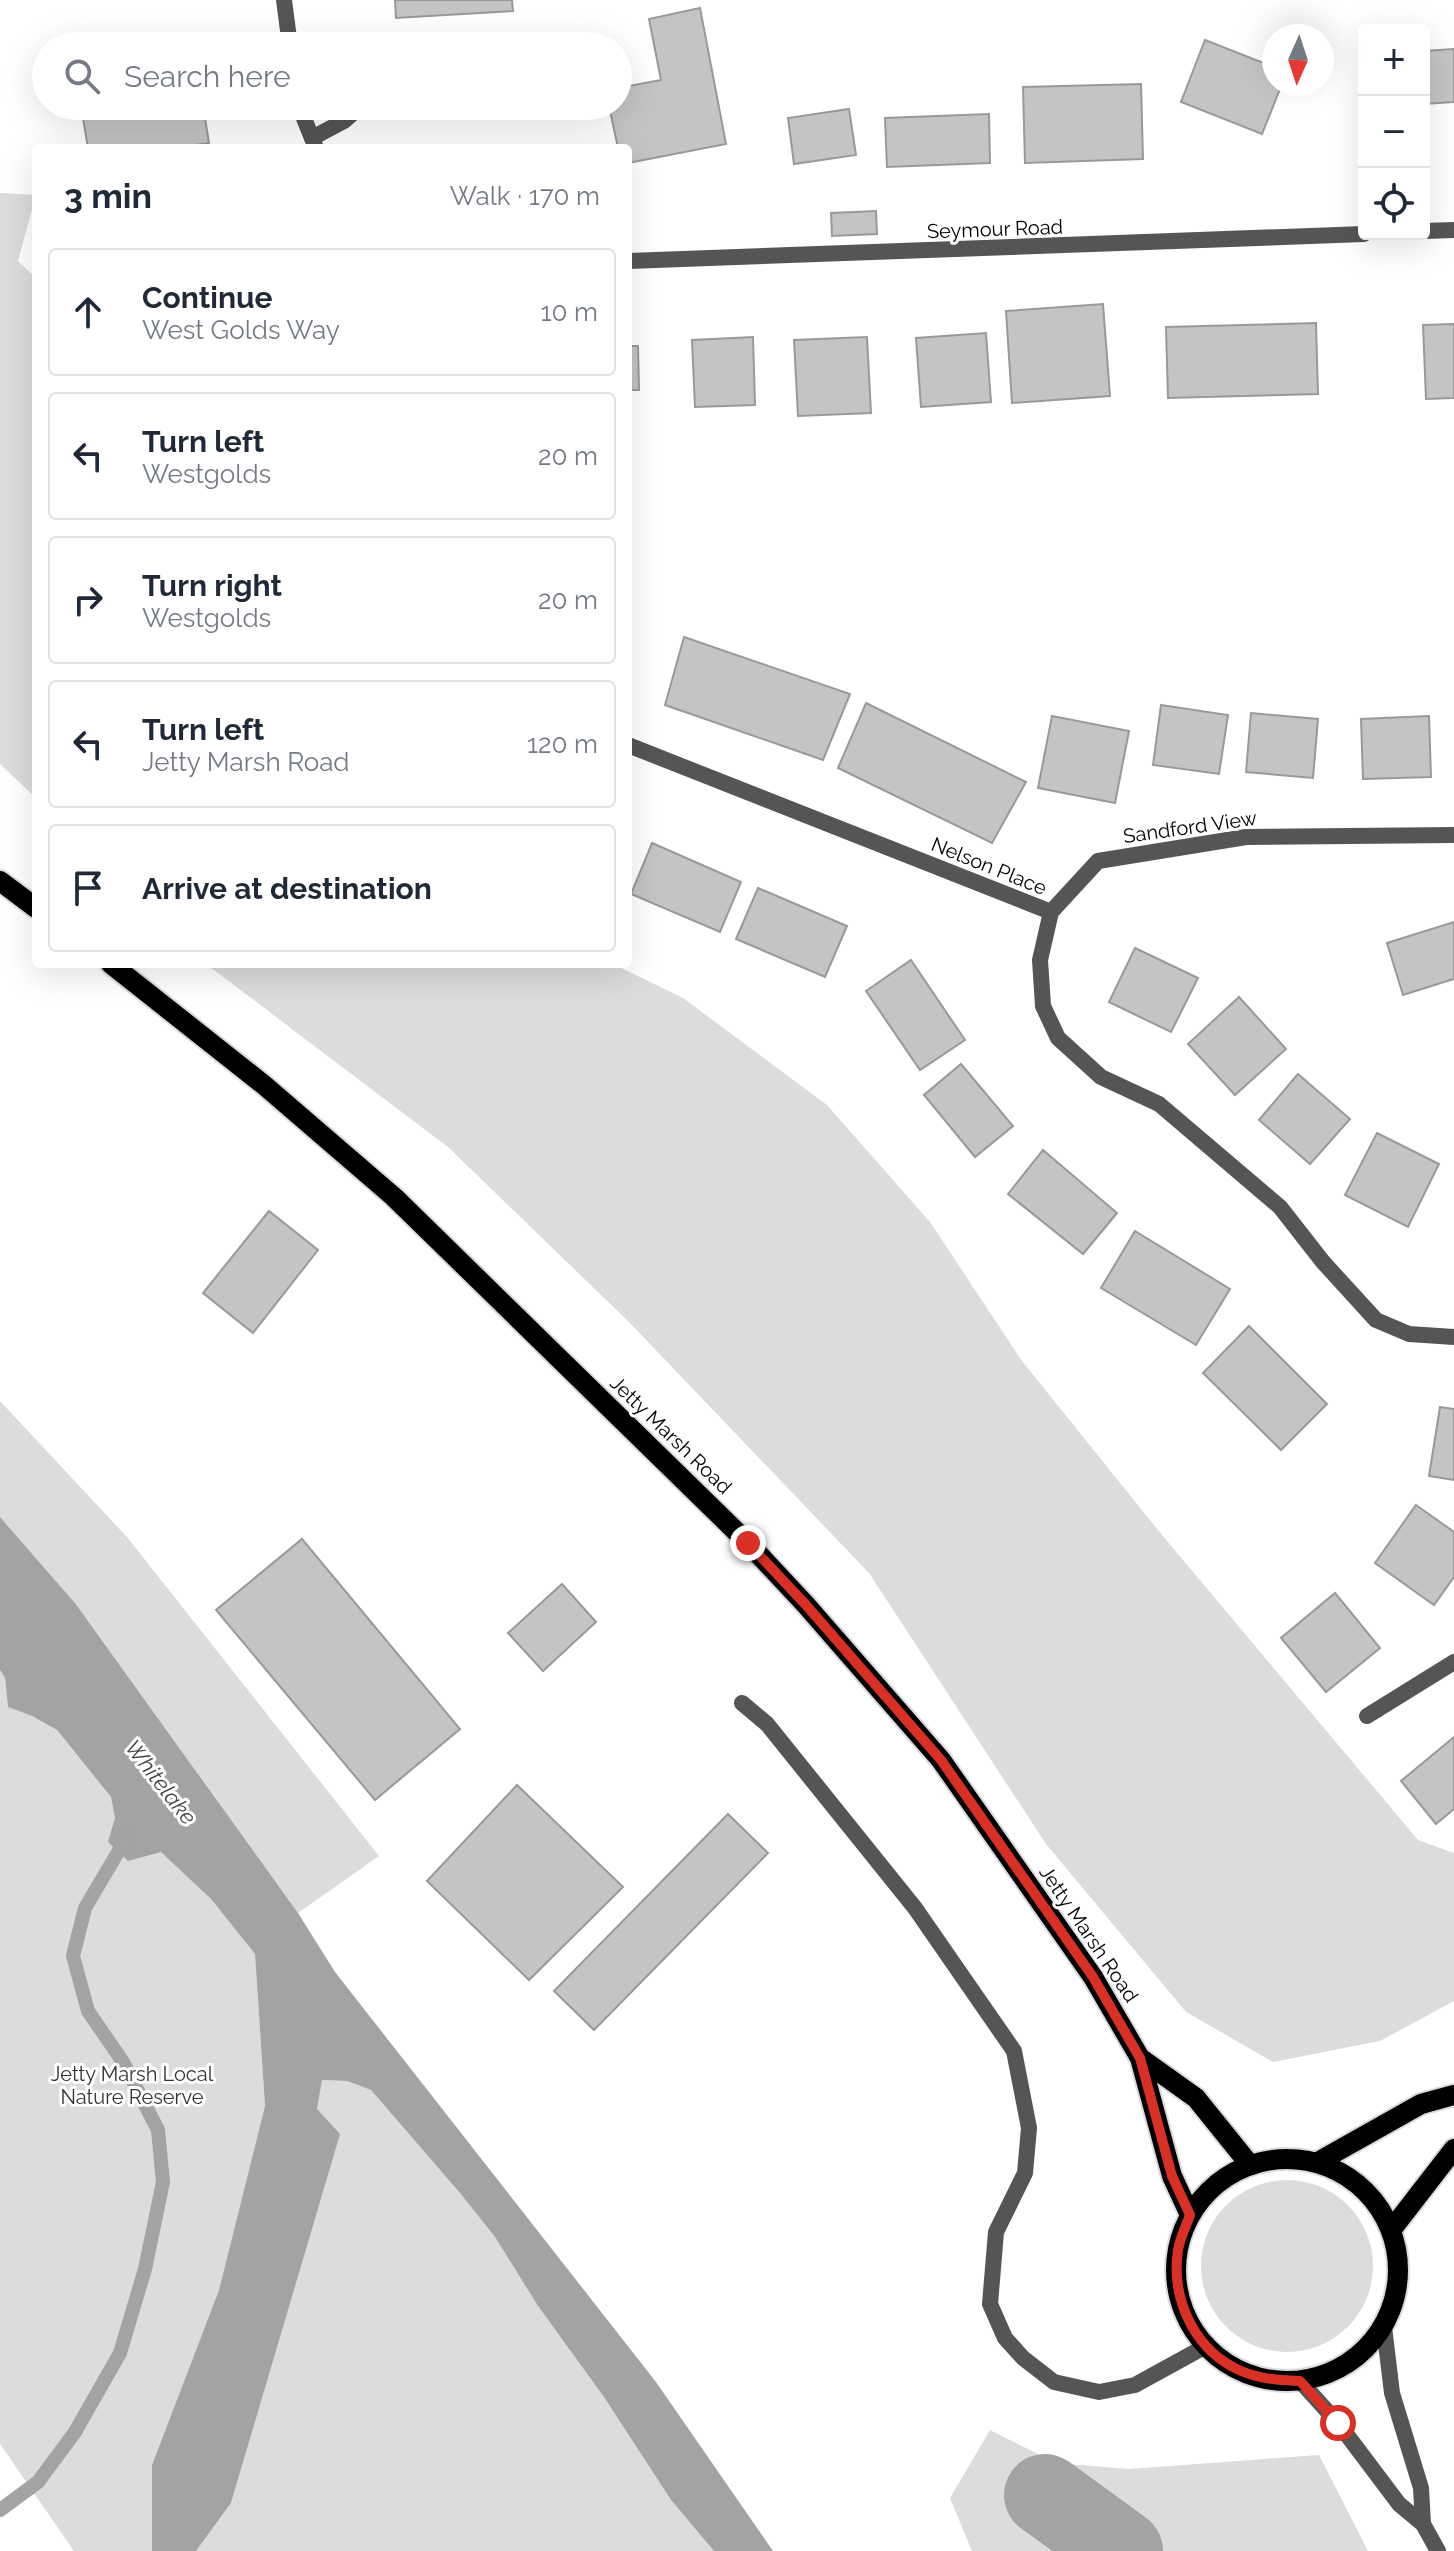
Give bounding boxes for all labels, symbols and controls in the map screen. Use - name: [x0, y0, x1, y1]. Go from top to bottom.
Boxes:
- north arrow: [1262, 24, 1334, 96]
- map controls: [1358, 24, 1430, 240]
- button: +: [1358, 24, 1430, 96]
- search box: [32, 32, 632, 120]
- icon: search: [60, 54, 104, 98]
- text: Search here: [124, 59, 291, 94]
- button: −: [1358, 96, 1430, 168]
- button: locate: [1358, 168, 1430, 240]
- text: 3 min: [64, 176, 152, 216]
- text: Walk · 170 m: [450, 181, 600, 211]
- street label: Seymour Road: [927, 215, 1063, 243]
- text: Continue: [142, 280, 273, 315]
- icon: ahead: [66, 290, 110, 334]
- text: 10 m: [540, 297, 598, 327]
- text: West Golds Way: [142, 315, 340, 345]
- text: Turn left: [142, 424, 264, 459]
- icon: left: [66, 434, 110, 478]
- text: 20 m: [538, 441, 598, 471]
- text: Westgolds: [142, 459, 271, 489]
- text: Turn right: [142, 568, 282, 603]
- icon: right: [66, 578, 110, 622]
- text: 20 m: [538, 585, 598, 615]
- text: Westgolds: [142, 603, 271, 633]
- text: Turn left: [142, 712, 264, 747]
- icon: left: [66, 722, 110, 766]
- text: 120 m: [527, 729, 598, 759]
- text: Jetty Marsh Road: [142, 747, 350, 777]
- street label: Sandford View: [1122, 806, 1258, 848]
- street label: Nelson Place: [928, 832, 1050, 900]
- icon: arrive: [66, 866, 110, 910]
- text: Arrive at destination: [142, 871, 432, 906]
- street label: Jetty Marsh Road: [605, 1371, 737, 1499]
- route end: [730, 1525, 766, 1561]
- water label: Whitelake: [120, 1735, 202, 1830]
- street label: Jetty Marsh Road: [1034, 1861, 1144, 2007]
- park label: Jetty Marsh Local Nature Reserve: [51, 2062, 214, 2109]
- route start: [1320, 2405, 1356, 2441]

